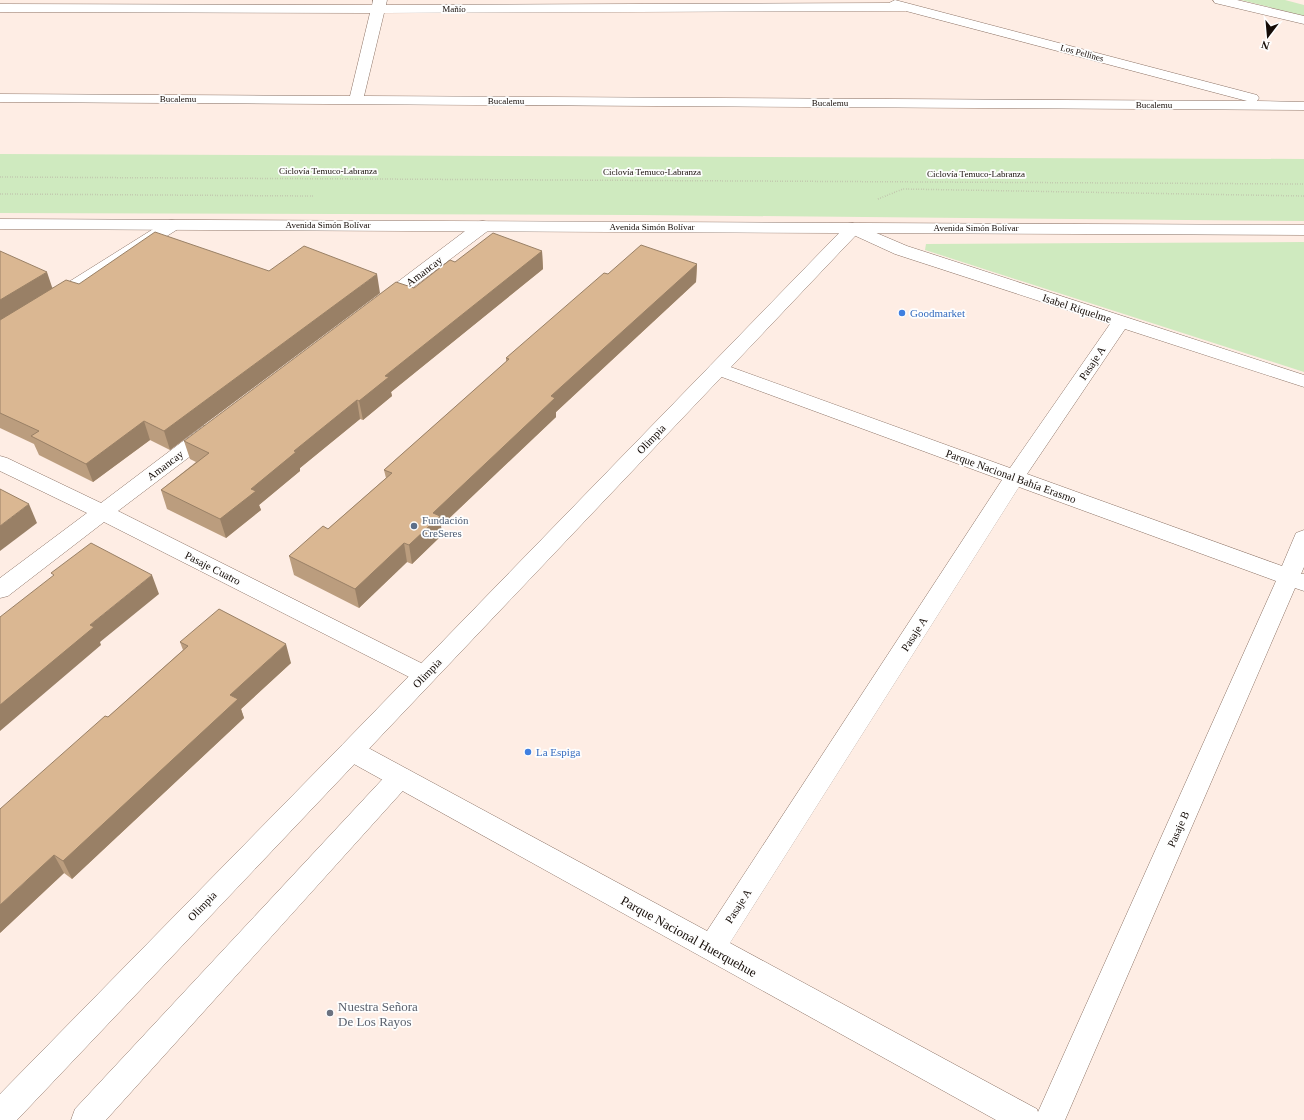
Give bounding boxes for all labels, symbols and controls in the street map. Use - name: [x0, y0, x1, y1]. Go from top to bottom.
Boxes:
- street label: Mañío: [442, 4, 466, 14]
- north arrow: [1248, 16, 1288, 56]
- text: N: [1260, 39, 1271, 52]
- street label: Los Pellines: [1059, 42, 1105, 64]
- street label: Bucalemu: [160, 94, 197, 104]
- street label: Bucalemu: [488, 96, 525, 106]
- street label: Bucalemu: [812, 98, 849, 108]
- street label: Bucalemu: [1136, 100, 1173, 110]
- street label: Ciclovía Temuco-Labranza: [279, 166, 377, 176]
- street label: Ciclovía Temuco-Labranza: [603, 167, 701, 177]
- street label: Ciclovía Temuco-Labranza: [927, 169, 1025, 179]
- street label: Avenida Simón Bolívar: [286, 220, 370, 230]
- street label: Avenida Simón Bolívar: [610, 222, 694, 232]
- street label: Avenida Simón Bolívar: [934, 223, 1018, 233]
- street label: Amancay: [404, 253, 445, 288]
- street label: Isabel Riquelme: [1041, 291, 1113, 325]
- place label: Goodmarket: [910, 307, 965, 319]
- marker: Goodmarket: [897, 308, 907, 318]
- street label: Pasaje A: [1076, 344, 1108, 382]
- street label: Olimpia: [634, 422, 668, 456]
- street label: Amancay: [145, 447, 186, 482]
- street label: Parque Nacional Bahía Erasmo: [944, 447, 1078, 505]
- place label: Fundación CreSeres: [422, 514, 469, 539]
- marker: Fundación CreSeres: [409, 521, 419, 531]
- street label: Pasaje Cuatro: [183, 549, 243, 587]
- street label: Pasaje A: [899, 615, 929, 653]
- street label: Olimpia: [410, 656, 444, 690]
- place label: La Espiga: [536, 746, 580, 758]
- marker: La Espiga: [523, 747, 533, 757]
- street label: Pasaje B: [1165, 809, 1191, 849]
- street label: Pasaje A: [723, 887, 753, 925]
- street label: Olimpia: [185, 889, 219, 923]
- street label: Parque Nacional Huerquehue: [618, 893, 760, 980]
- place label: Nuestra Señora De Los Rayos: [338, 999, 418, 1029]
- marker: Nuestra Señora De Los Rayos: [325, 1008, 335, 1018]

